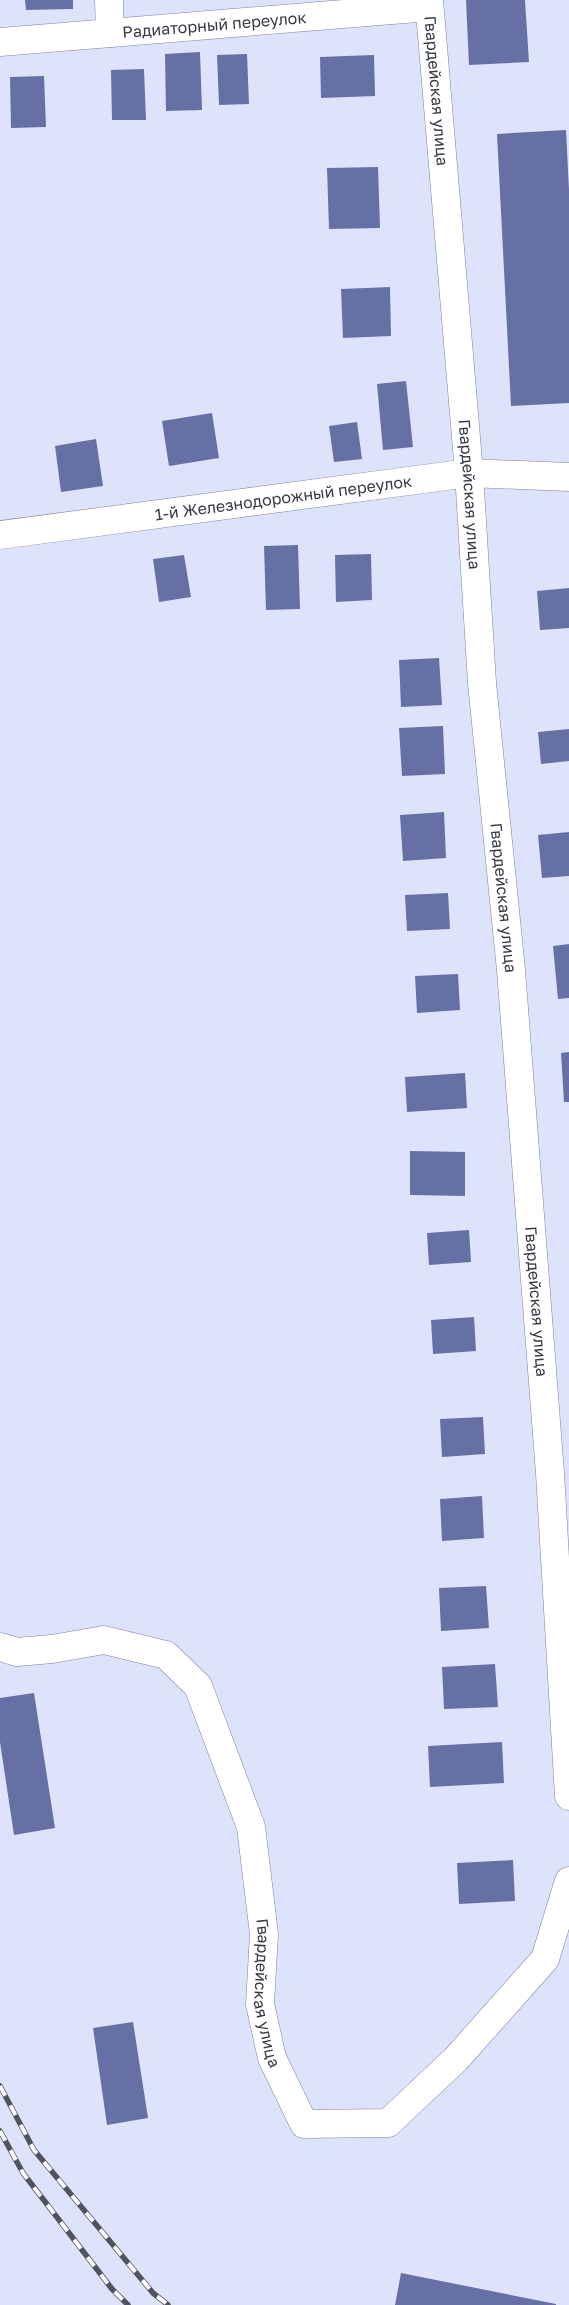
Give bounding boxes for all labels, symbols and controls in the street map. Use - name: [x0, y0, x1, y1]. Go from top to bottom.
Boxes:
- street label: Радиаторный переулок: [121, 7, 307, 42]
- street label: Гвардейская улица: [420, 15, 453, 167]
- street label: Гвардейская улица: [454, 418, 485, 570]
- street label: 1-й Железнодорожный переулок: [154, 471, 413, 524]
- street label: Гвардейская улица: [486, 822, 521, 974]
- street label: Гвардейская улица: [521, 1226, 552, 1377]
- street label: Гвардейская улица: [249, 1917, 285, 2071]

